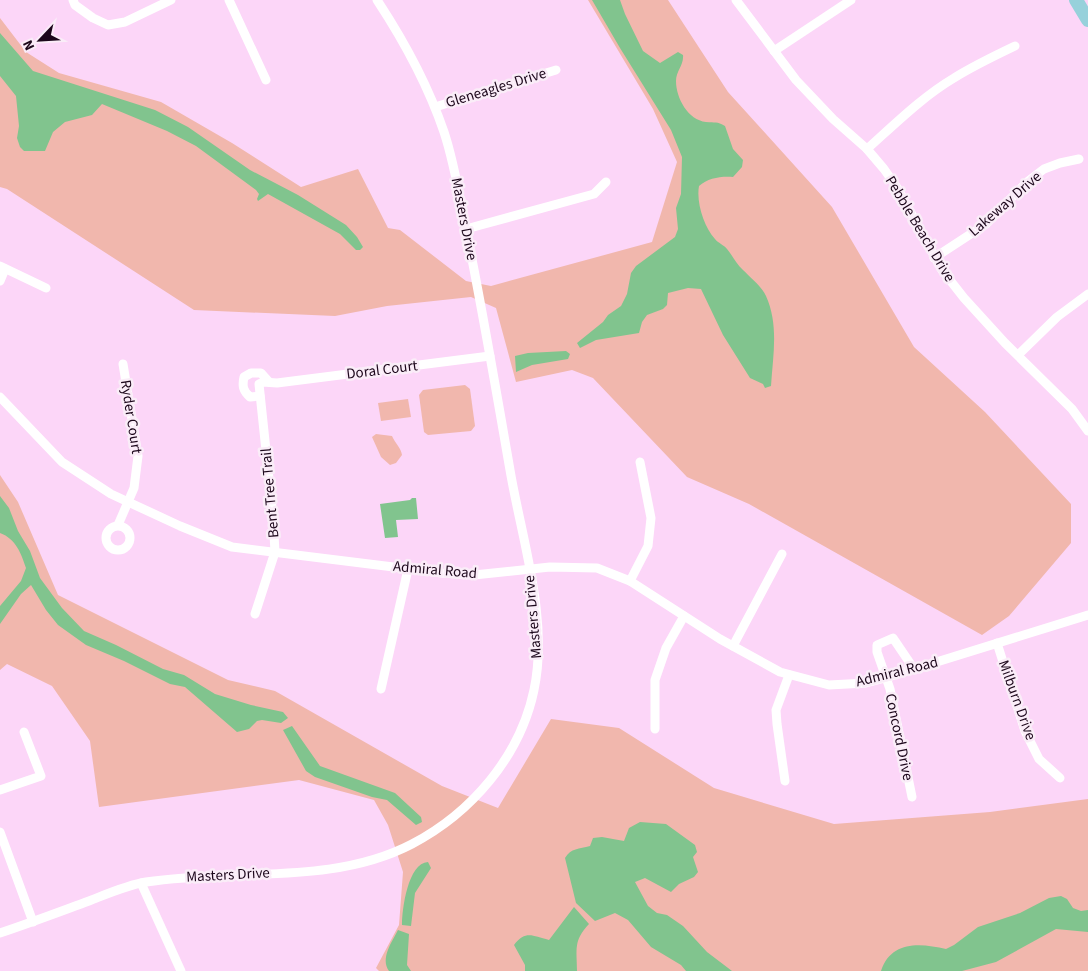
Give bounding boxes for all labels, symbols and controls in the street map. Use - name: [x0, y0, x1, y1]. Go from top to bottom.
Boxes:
- north arrow: [15, 15, 65, 65]
- text: N: [18, 37, 40, 54]
- street label: Gleneagles Drive: [443, 63, 549, 113]
- street label: Lakeway Drive: [964, 166, 1046, 242]
- street label: Pebble Beach Drive: [880, 172, 960, 286]
- street label: Masters Drive: [446, 176, 482, 262]
- street label: Doral Court: [345, 355, 419, 385]
- street label: Ryder Court: [115, 379, 147, 455]
- street label: Bent Tree Trail: [256, 447, 284, 539]
- street label: Admiral Road: [392, 556, 478, 584]
- street label: Masters Drive: [519, 574, 547, 660]
- street label: Admiral Road: [854, 652, 940, 692]
- street label: Milburn Drive: [993, 657, 1041, 743]
- street label: Concord Drive: [880, 692, 918, 782]
- street label: Masters Drive: [186, 862, 270, 888]

